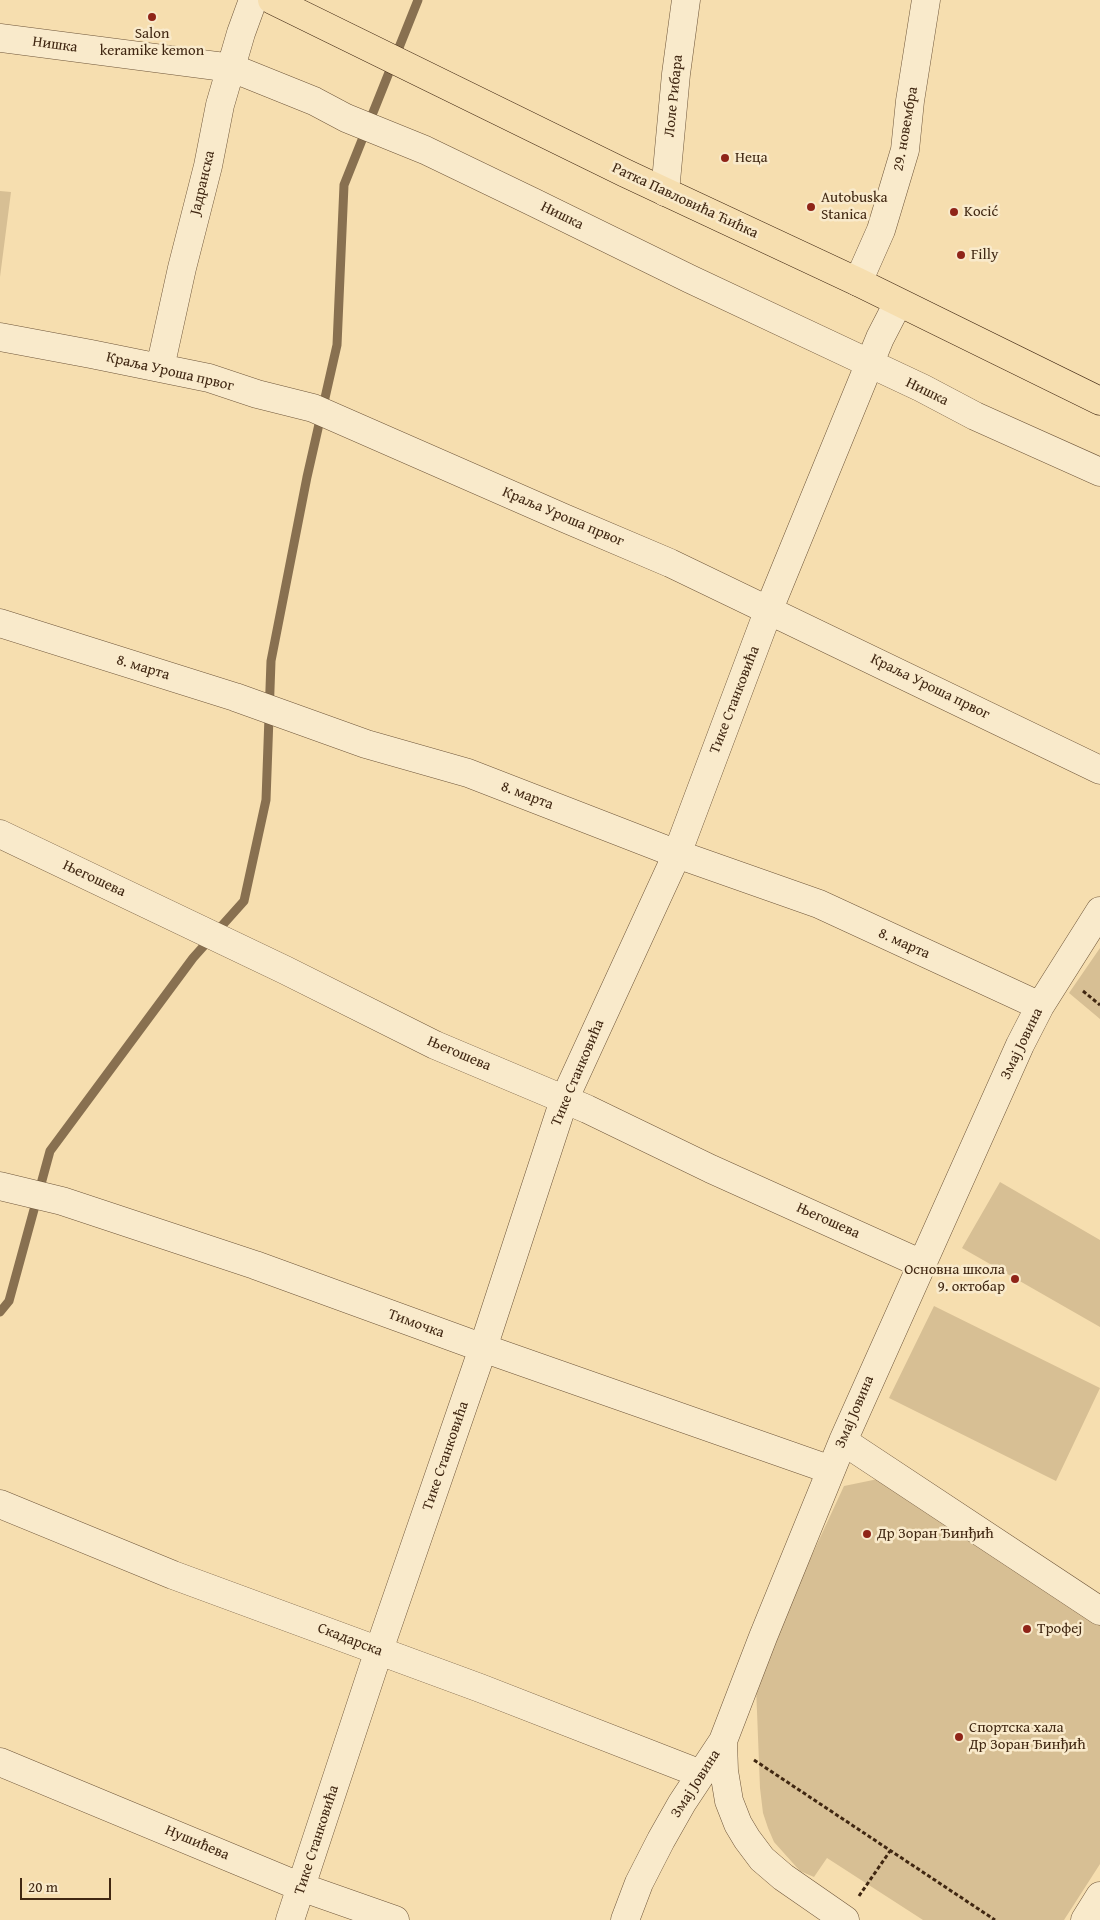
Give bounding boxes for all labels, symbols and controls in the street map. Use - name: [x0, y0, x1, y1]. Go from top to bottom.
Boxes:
- marker: Salon keramike kemon: [146, 11, 158, 23]
- place label: Salon keramike kemon: [100, 25, 204, 60]
- street label: Нишка: [31, 33, 79, 57]
- street label: Лоле Рибара: [661, 54, 687, 138]
- street label: 29. новембра: [890, 85, 922, 173]
- street label: Јадранска: [187, 149, 219, 217]
- place label: Неца: [735, 149, 768, 167]
- marker: Неца: [719, 152, 731, 164]
- street label: Ратка Павловића Ћићка: [609, 159, 761, 243]
- place label: Autobuska Stanica: [821, 189, 888, 224]
- street label: Нишка: [538, 198, 586, 234]
- marker: Autobuska Stanica: [805, 201, 817, 213]
- place label: Kocić: [964, 203, 998, 221]
- marker: Kocić: [948, 206, 960, 218]
- place label: Filly: [971, 246, 998, 264]
- marker: Filly: [955, 249, 967, 261]
- street label: Краља Уроша првог: [104, 349, 236, 395]
- street label: Нишка: [903, 374, 951, 410]
- street label: Краља Уроша првог: [499, 483, 627, 551]
- street label: Тике Станковића: [706, 644, 764, 756]
- street label: Краља Уроша првог: [867, 650, 993, 724]
- street label: 8. марта: [114, 651, 172, 685]
- street label: 8. марта: [498, 778, 556, 814]
- street label: Његошева: [60, 857, 128, 901]
- street label: 8. марта: [875, 925, 933, 963]
- street label: Змај Јовина: [997, 1005, 1047, 1083]
- street label: Тике Станковића: [547, 1017, 609, 1129]
- street label: Његошева: [425, 1033, 493, 1075]
- street label: Његошева: [794, 1199, 862, 1243]
- place label: Основна школа 9. октобар: [904, 1261, 1005, 1296]
- marker: Основна школа 9. октобар: [1009, 1273, 1021, 1285]
- street label: Тимочка: [385, 1306, 447, 1342]
- street label: Змај Јовина: [832, 1373, 878, 1451]
- street label: Тике Станковића: [419, 1399, 473, 1513]
- place label: Др Зоран Ђинђић: [877, 1525, 994, 1543]
- marker: Др Зоран Ђинђић: [861, 1528, 873, 1540]
- street label: Скадарска: [315, 1619, 385, 1661]
- place label: Трофеј: [1037, 1620, 1082, 1638]
- marker: Трофеј: [1021, 1623, 1033, 1635]
- place label: Спортска хала Др Зоран Ђинђић: [969, 1719, 1086, 1754]
- marker: Спортска хала Др Зоран Ђинђић: [953, 1731, 965, 1743]
- street label: Змај Јовина: [667, 1747, 725, 1821]
- street label: Тике Станковића: [291, 1783, 343, 1897]
- street label: Нушићева: [162, 1821, 232, 1865]
- scale bar: [22, 1868, 114, 1900]
- text: 20 m: [28, 1876, 58, 1897]

